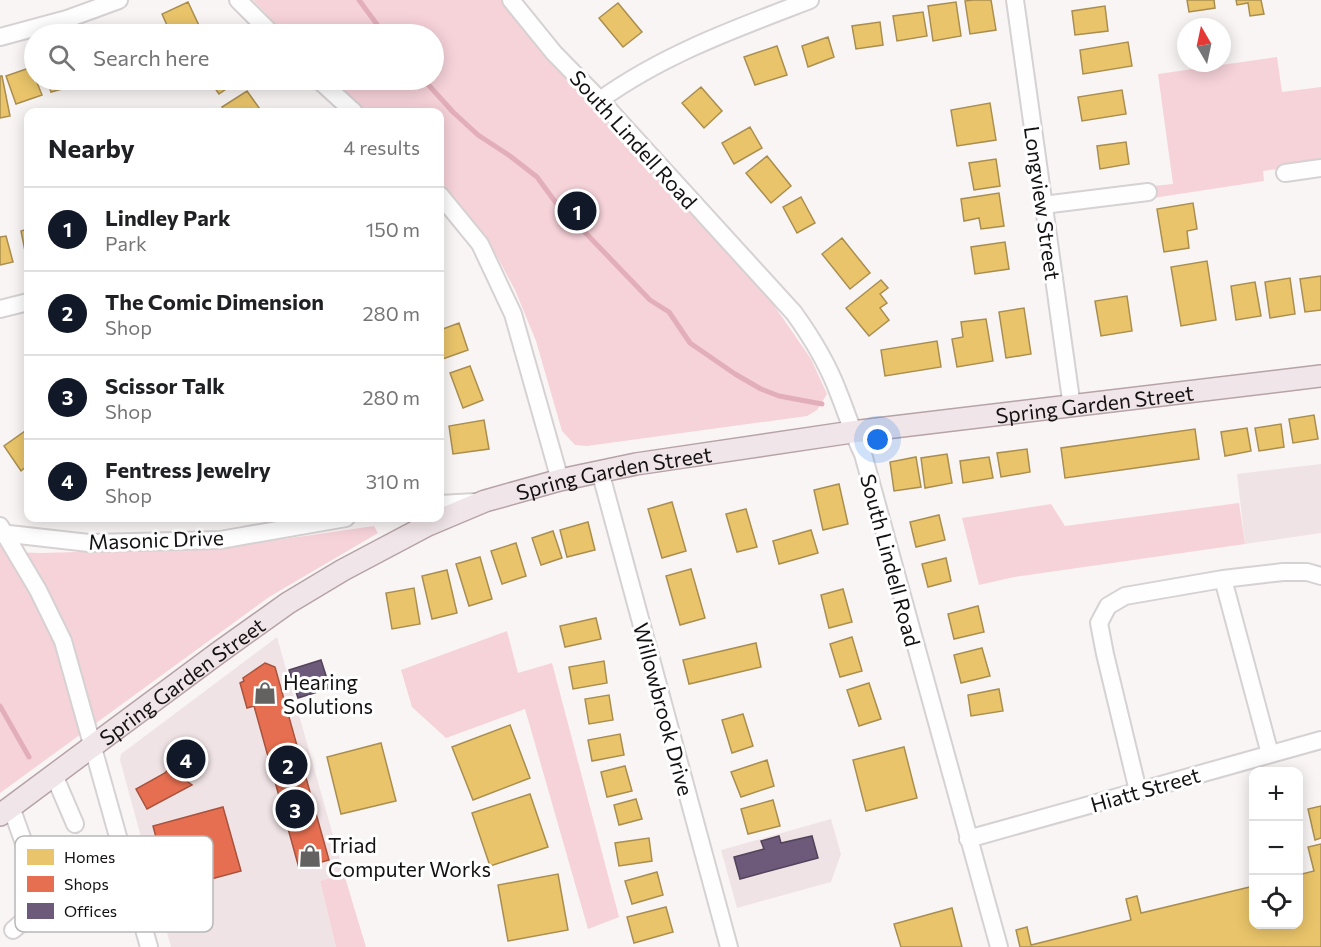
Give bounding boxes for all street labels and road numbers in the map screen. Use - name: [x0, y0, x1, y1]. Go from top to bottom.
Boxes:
- street label: South Lindell Road: [565, 65, 703, 213]
- street label: Longview Street: [1020, 124, 1066, 282]
- street label: Spring Garden Street: [994, 379, 1195, 427]
- street label: Spring Garden Street: [513, 440, 713, 504]
- street label: South Lindell Road: [856, 471, 926, 649]
- street label: Masonic Drive: [88, 524, 224, 554]
- street label: Spring Garden Street: [94, 611, 269, 750]
- street label: Willowbrook Drive: [629, 620, 699, 798]
- street label: Hiatt Street: [1087, 761, 1203, 817]

